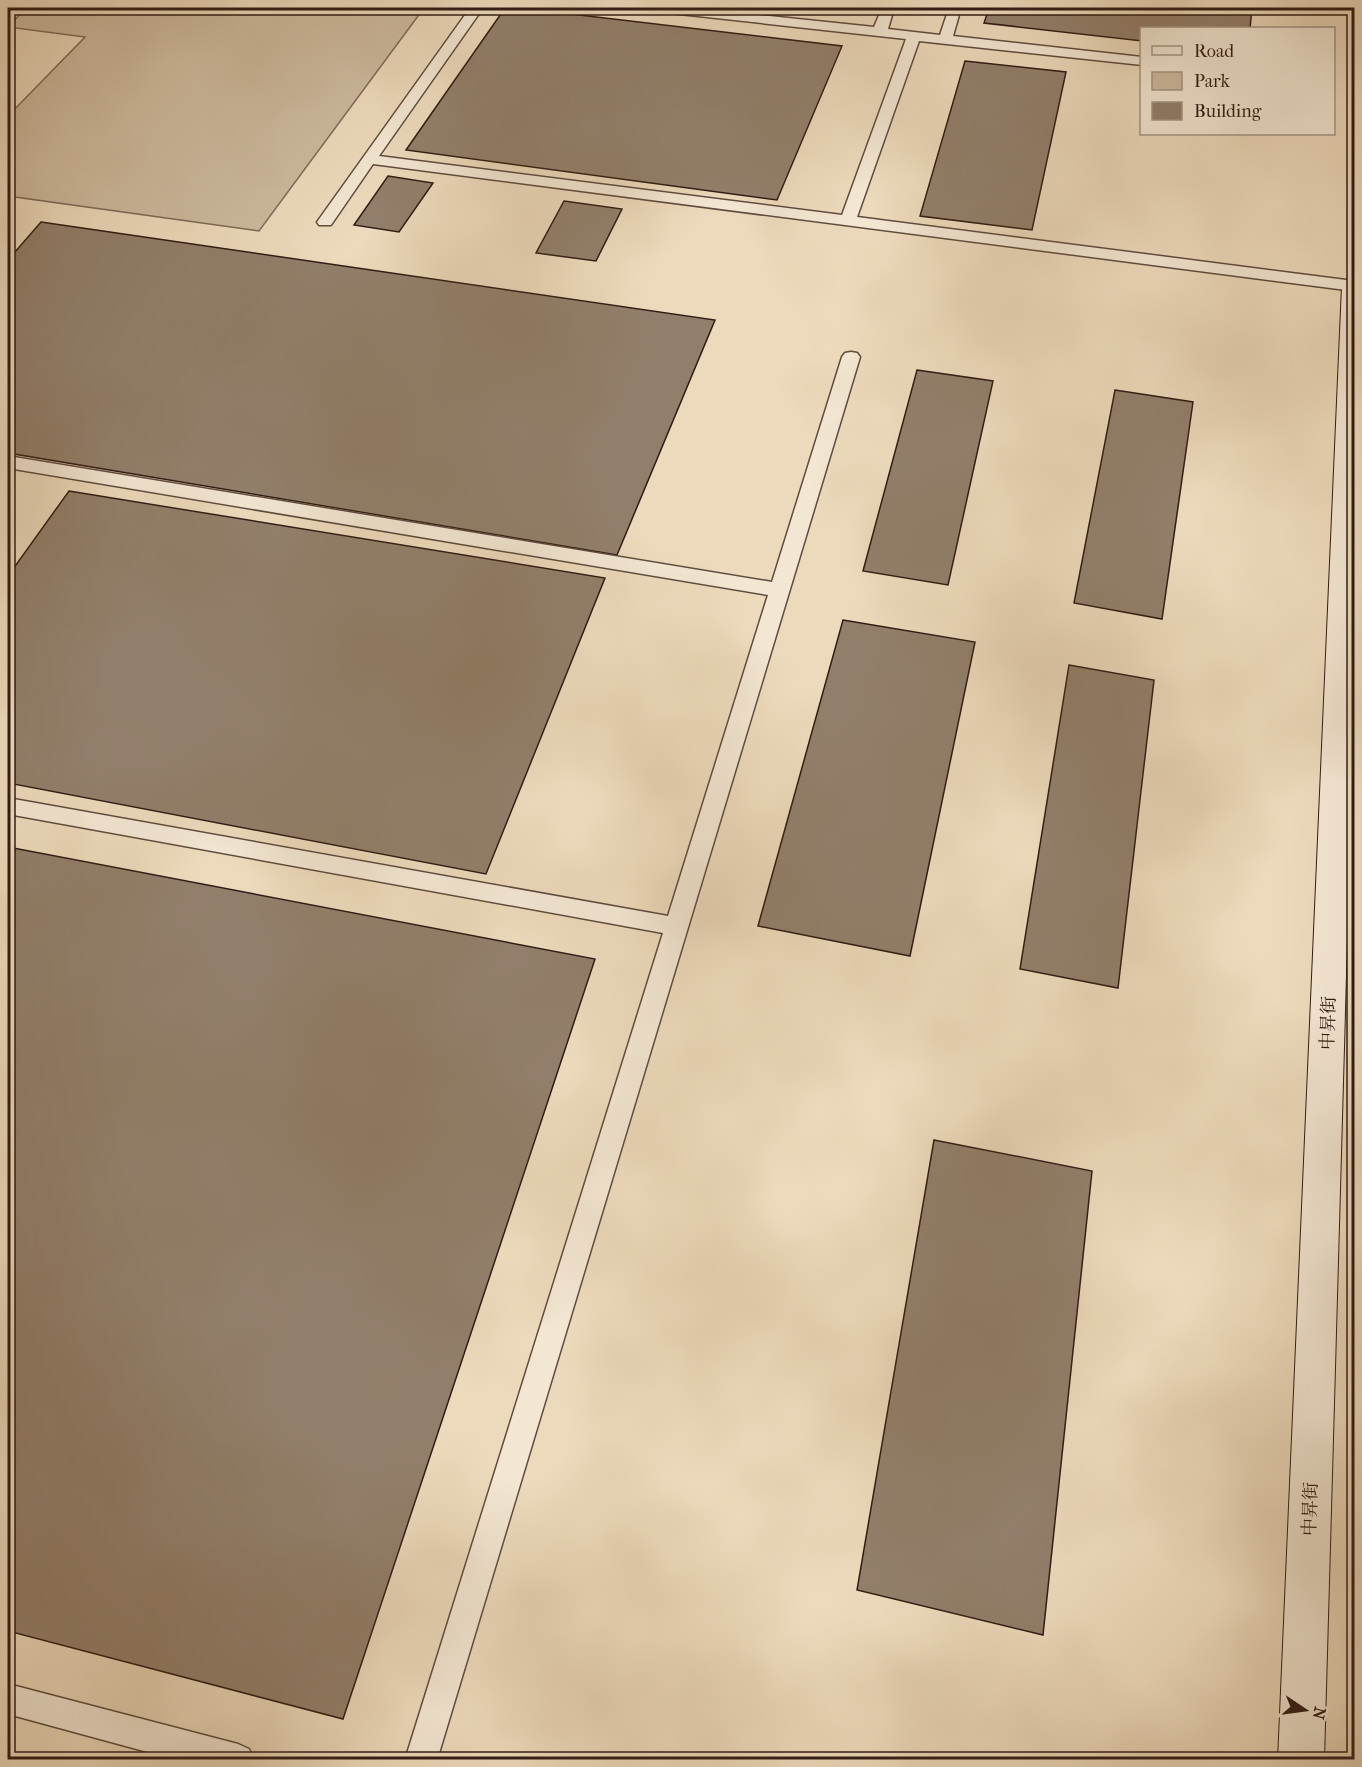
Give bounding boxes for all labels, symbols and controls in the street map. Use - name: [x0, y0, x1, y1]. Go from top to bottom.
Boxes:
- legend: [1140, 27, 1335, 135]
- text: Road: [1194, 41, 1234, 62]
- text: Park: [1194, 71, 1231, 92]
- text: Building: [1194, 101, 1262, 122]
- street label: 中昇街: [1317, 996, 1340, 1050]
- street label: 中昇街: [1299, 1482, 1322, 1536]
- north arrow: [1275, 1680, 1335, 1740]
- text: N: [1308, 1705, 1330, 1722]

